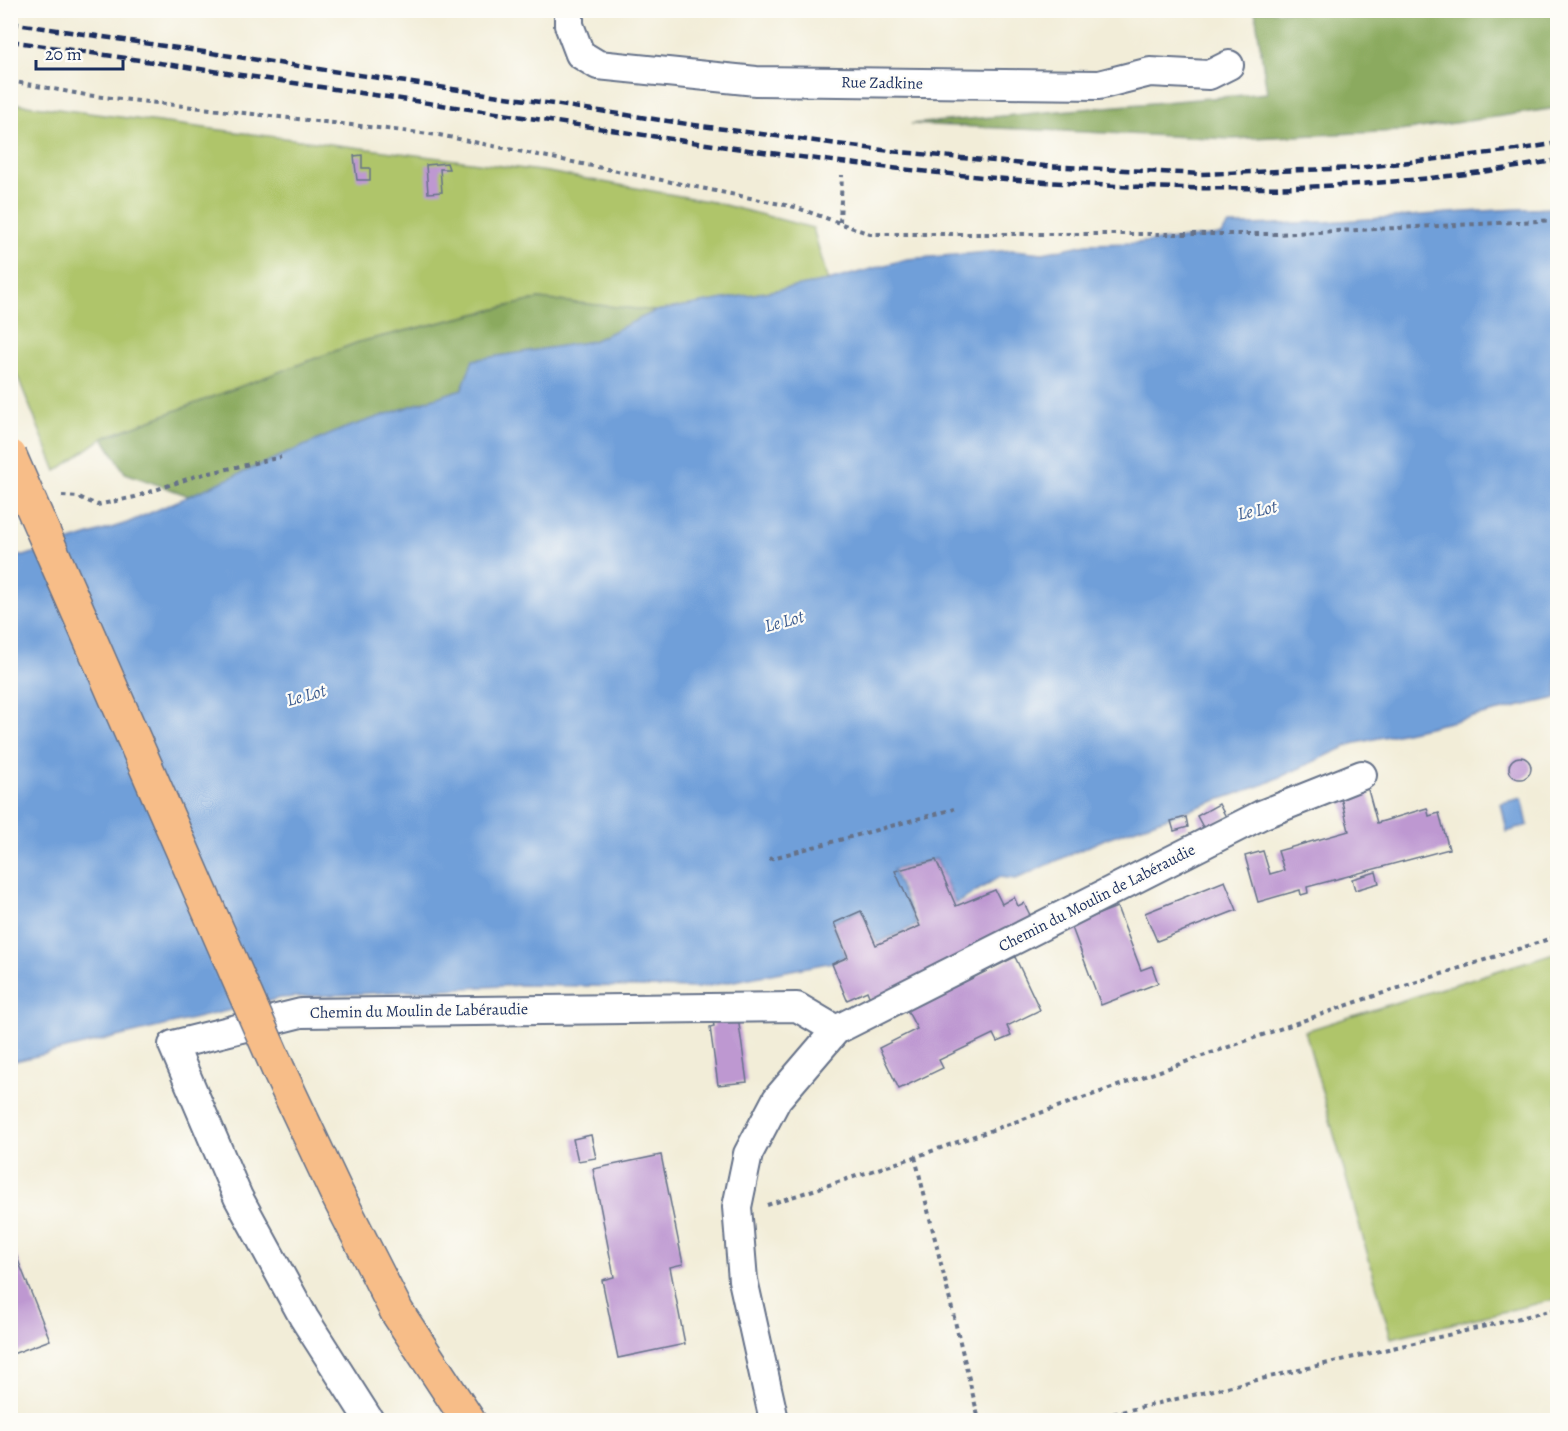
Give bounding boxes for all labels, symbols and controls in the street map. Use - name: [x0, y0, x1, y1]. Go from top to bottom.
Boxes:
- scale bar: [36, 33, 123, 71]
- text: 20 m: [45, 42, 82, 66]
- street label: Rue Zadkine: [841, 71, 923, 95]
- water label: Le Lot: [1235, 494, 1279, 526]
- water label: Le Lot: [762, 604, 807, 638]
- water label: Le Lot: [284, 678, 329, 712]
- street label: Chemin du Moulin de Labéraudie: [995, 839, 1199, 957]
- street label: Chemin du Moulin de Labéraudie: [310, 998, 528, 1024]

